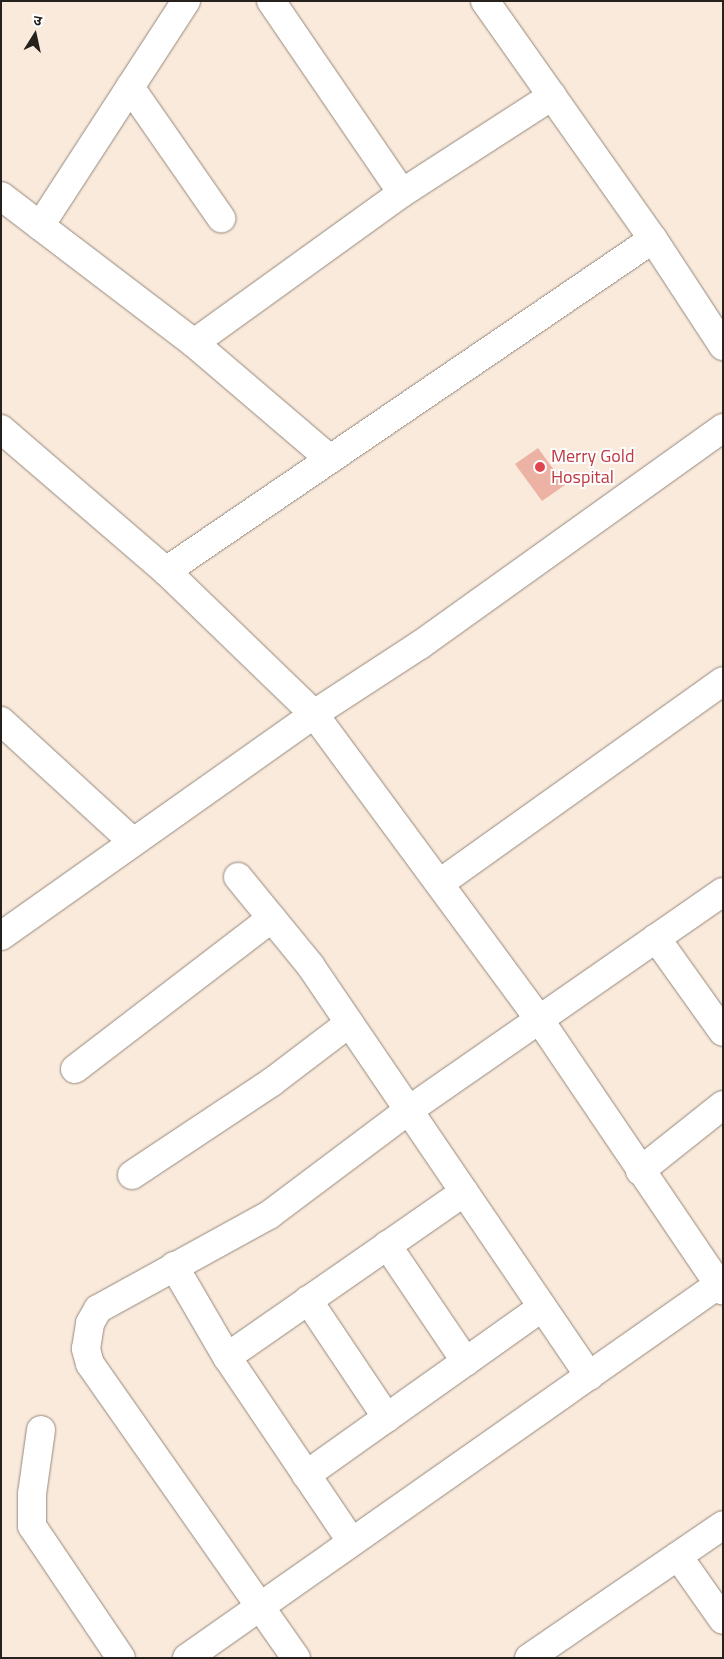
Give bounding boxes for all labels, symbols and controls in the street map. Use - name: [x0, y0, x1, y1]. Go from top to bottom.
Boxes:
- text: उ: [32, 9, 44, 31]
- north arrow: [10, 10, 60, 60]
- place label: Merry Gold Hospital: [551, 446, 635, 488]
- marker: Merry Gold Hospital: [533, 460, 547, 474]

